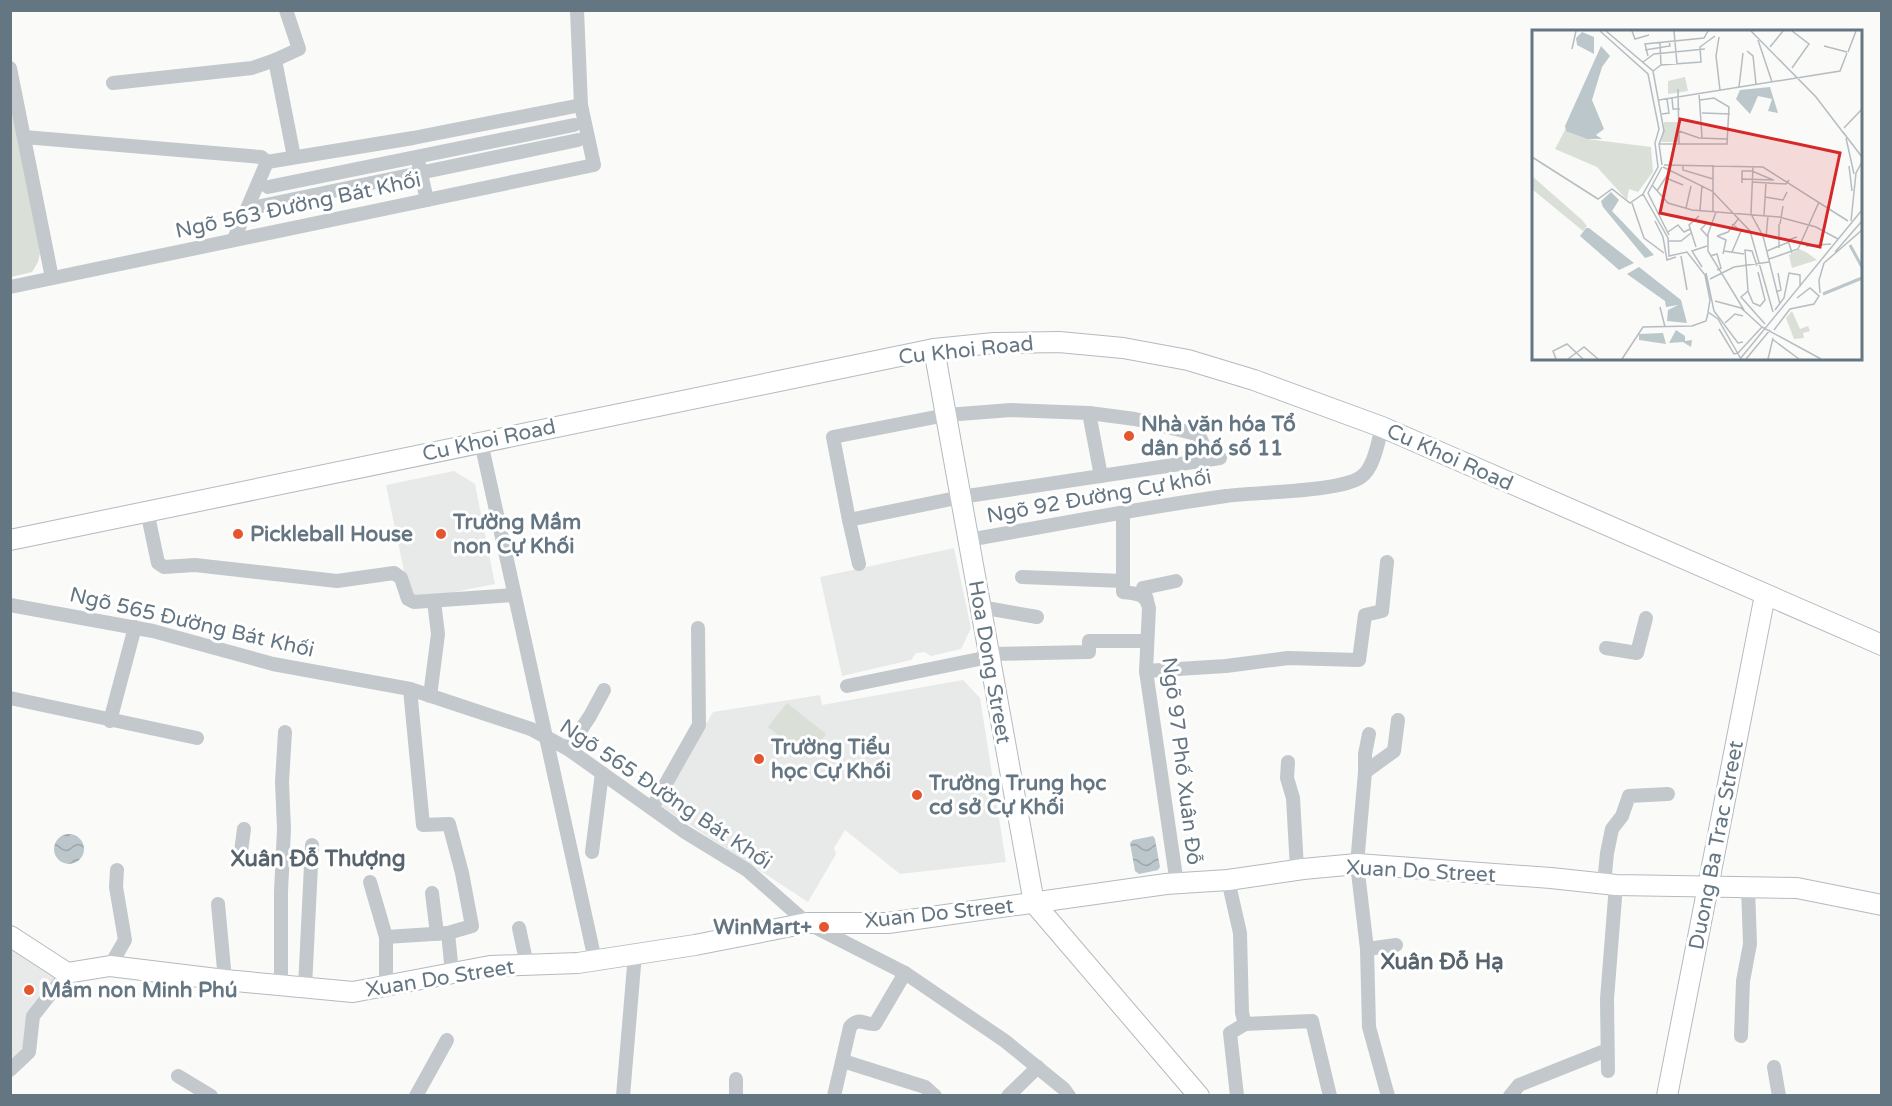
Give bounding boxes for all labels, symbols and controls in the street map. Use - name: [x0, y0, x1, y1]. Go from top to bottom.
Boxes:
- inset map: [1532, 30, 1862, 360]
- street label: Ngõ 563 Đường Bát Khối: [173, 167, 423, 244]
- street label: Cu Khoi Road: [897, 331, 1035, 370]
- place label: Nhà văn hóa Tổ dân phố số 11: [1141, 412, 1296, 461]
- street label: Cu Khoi Road: [420, 414, 558, 467]
- street label: Cu Khoi Road: [1383, 418, 1517, 496]
- marker: Nhà văn hóa Tổ dân phố số 11: [1122, 429, 1136, 443]
- street label: Ngõ 92 Đường Cự khối: [985, 464, 1213, 529]
- place label: Trường Mầm non Cự Khối: [452, 510, 581, 559]
- place label: Pickleball House: [250, 522, 413, 547]
- marker: Pickleball House: [231, 527, 245, 541]
- marker: Trường Mầm non Cự Khối: [434, 527, 448, 541]
- street label: Hoa Dong Street: [963, 579, 1016, 746]
- street label: Ngõ 565 Đường Bát Khối: [67, 582, 317, 663]
- street label: Ngõ 97 Phố Xuân Đỗ: [1156, 656, 1207, 867]
- street label: Ngõ 565 Đường Bát Khối: [555, 714, 777, 875]
- place label: Trường Tiểu học Cự Khối: [770, 735, 891, 784]
- street label: Duong Ba Trac Street: [1684, 738, 1749, 952]
- marker: Trường Tiểu học Cự Khối: [752, 752, 766, 766]
- place label: Trường Trung học cơ sở Cự Khối: [928, 771, 1106, 820]
- marker: Trường Trung học cơ sở Cự Khối: [910, 788, 924, 802]
- district label: Xuân Đỗ Thượng: [230, 846, 406, 872]
- street label: Xuan Do Street: [1345, 855, 1496, 888]
- street label: Xuan Do Street: [863, 893, 1015, 934]
- place label: WinMart+: [713, 915, 812, 940]
- marker: WinMart+: [817, 920, 831, 934]
- district label: Xuân Đỗ Hạ: [1380, 949, 1504, 975]
- street label: Xuan Do Street: [364, 954, 516, 1003]
- place label: Mầm non Minh Phú: [41, 978, 237, 1003]
- marker: Mầm non Minh Phú: [22, 983, 36, 997]

